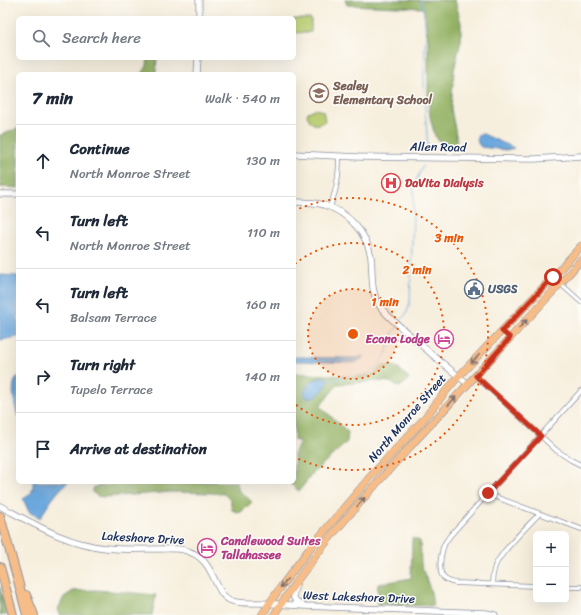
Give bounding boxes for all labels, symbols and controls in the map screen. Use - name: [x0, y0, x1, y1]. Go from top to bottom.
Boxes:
- search box: [16, 16, 296, 60]
- text: Search here: [62, 25, 141, 51]
- icon: search: [30, 27, 52, 49]
- place label: Sealey Elementary School: [332, 75, 433, 111]
- school or university icon: Sealey Elementary School: [308, 82, 330, 104]
- text: 7 min: [32, 83, 73, 113]
- text: Walk · 540 m: [205, 87, 280, 110]
- street label: Allen Road: [409, 135, 468, 159]
- text: Continue: [70, 136, 130, 162]
- text: 130 m: [246, 149, 280, 172]
- icon: ahead: [32, 150, 54, 172]
- text: North Monroe Street: [70, 162, 191, 185]
- hospital icon: DaVita Dialysis: [380, 172, 402, 194]
- place label: DaVita Dialysis: [405, 172, 484, 194]
- text: Turn left: [70, 208, 128, 234]
- text: 110 m: [247, 221, 280, 244]
- icon: left: [32, 222, 54, 244]
- text: 3 min: [434, 227, 464, 249]
- text: North Monroe Street: [70, 234, 191, 257]
- text: 2 min: [401, 259, 432, 281]
- route start: [544, 268, 562, 286]
- public building icon: USGS: [463, 278, 485, 300]
- place label: USGS: [488, 278, 518, 300]
- text: Turn left: [70, 280, 128, 306]
- text: 1 min: [371, 291, 399, 313]
- text: 160 m: [245, 293, 280, 316]
- icon: left: [32, 294, 54, 316]
- text: Balsam Terrace: [70, 306, 157, 329]
- one-way arrow: [518, 319, 527, 329]
- centre of rings: [346, 327, 360, 341]
- place label: Econo Lodge: [366, 328, 431, 350]
- hotel icon: Econo Lodge: [433, 328, 455, 350]
- text: Turn right: [70, 352, 135, 378]
- one-way arrow: [470, 354, 480, 364]
- text: 140 m: [245, 365, 280, 388]
- icon: right: [32, 366, 54, 388]
- street label: North Monroe Street: [362, 369, 452, 467]
- text: Tupelo Terrace: [70, 378, 153, 401]
- one-way arrow: [448, 396, 457, 407]
- text: Arrive at destination: [70, 436, 207, 462]
- icon: arrive: [32, 438, 54, 460]
- route end: [479, 484, 497, 502]
- one-way arrow: [357, 496, 366, 507]
- street label: Lakeshore Drive: [101, 525, 185, 551]
- place label: Candlewood Suites Tallahassee: [220, 530, 321, 566]
- map controls: [533, 531, 569, 603]
- button: +: [533, 531, 569, 567]
- hotel icon: Candlewood Suites Tallahassee: [196, 537, 218, 559]
- button: −: [533, 567, 569, 603]
- one-way arrow: [279, 577, 288, 588]
- street label: West Lakeshore Drive: [303, 584, 415, 610]

